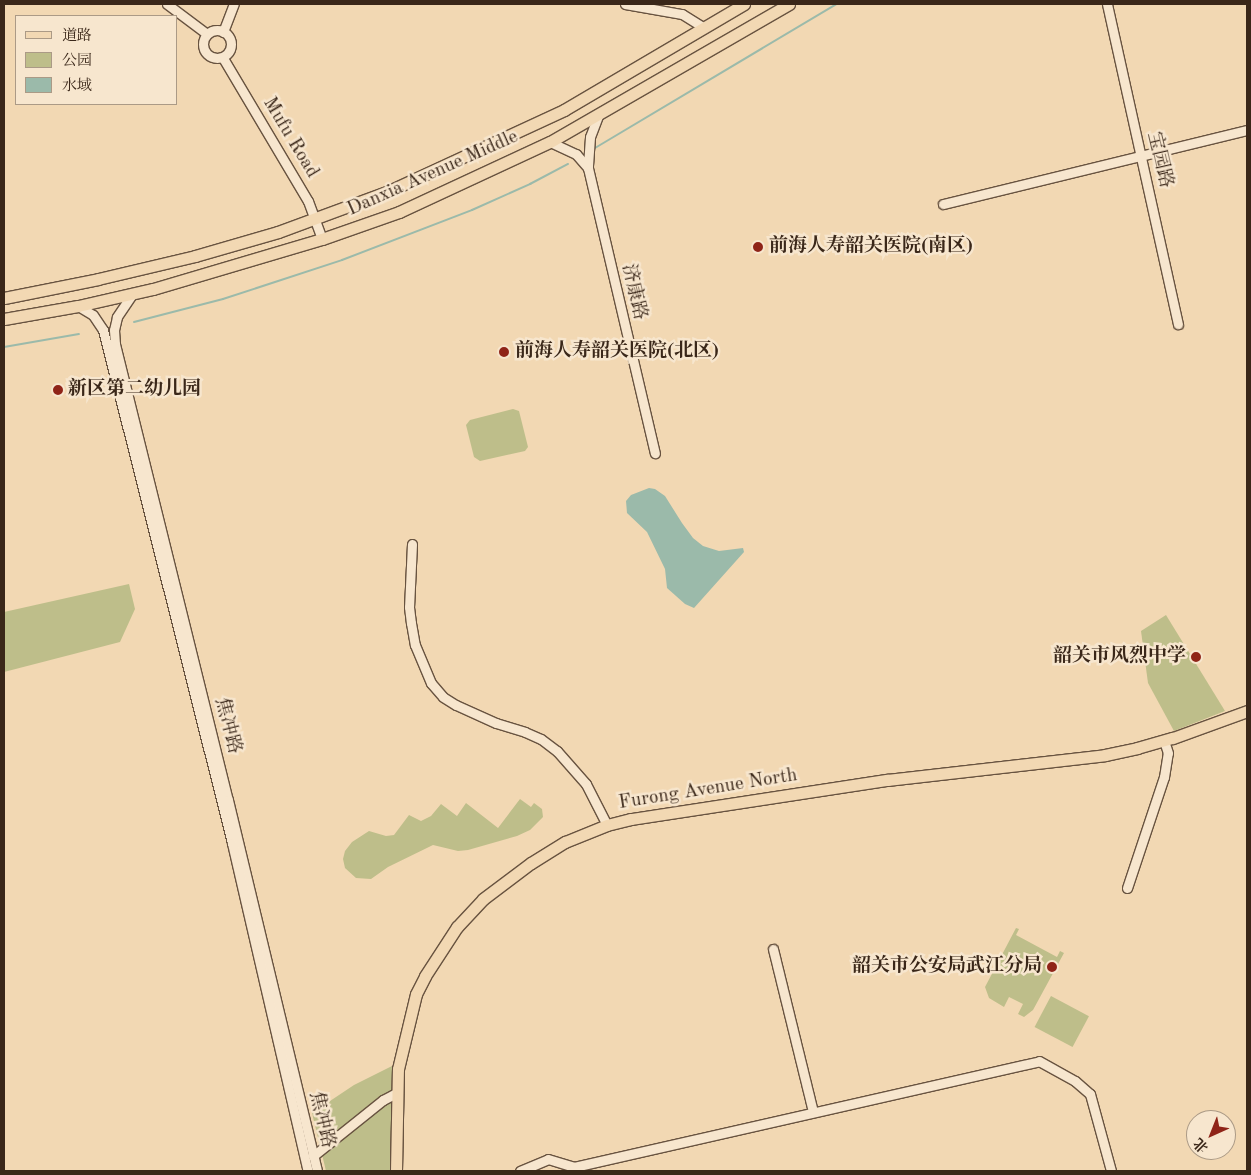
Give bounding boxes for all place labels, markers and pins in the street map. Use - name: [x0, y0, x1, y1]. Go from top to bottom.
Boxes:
- place label: 前海人寿韶关医院(南区): [769, 236, 973, 258]
- marker: 前海人寿韶关医院(南区): [751, 240, 765, 254]
- place label: 前海人寿韶关医院(北区): [515, 341, 719, 363]
- marker: 前海人寿韶关医院(北区): [497, 345, 511, 359]
- place label: 新区第二幼儿园: [68, 379, 201, 401]
- marker: 新区第二幼儿园: [52, 384, 64, 396]
- place label: 韶关市风烈中学: [1053, 646, 1186, 668]
- marker: 韶关市风烈中学: [1190, 651, 1202, 663]
- place label: 韶关市公安局武江分局: [852, 956, 1042, 978]
- marker: 韶关市公安局武江分局: [1046, 961, 1058, 973]

